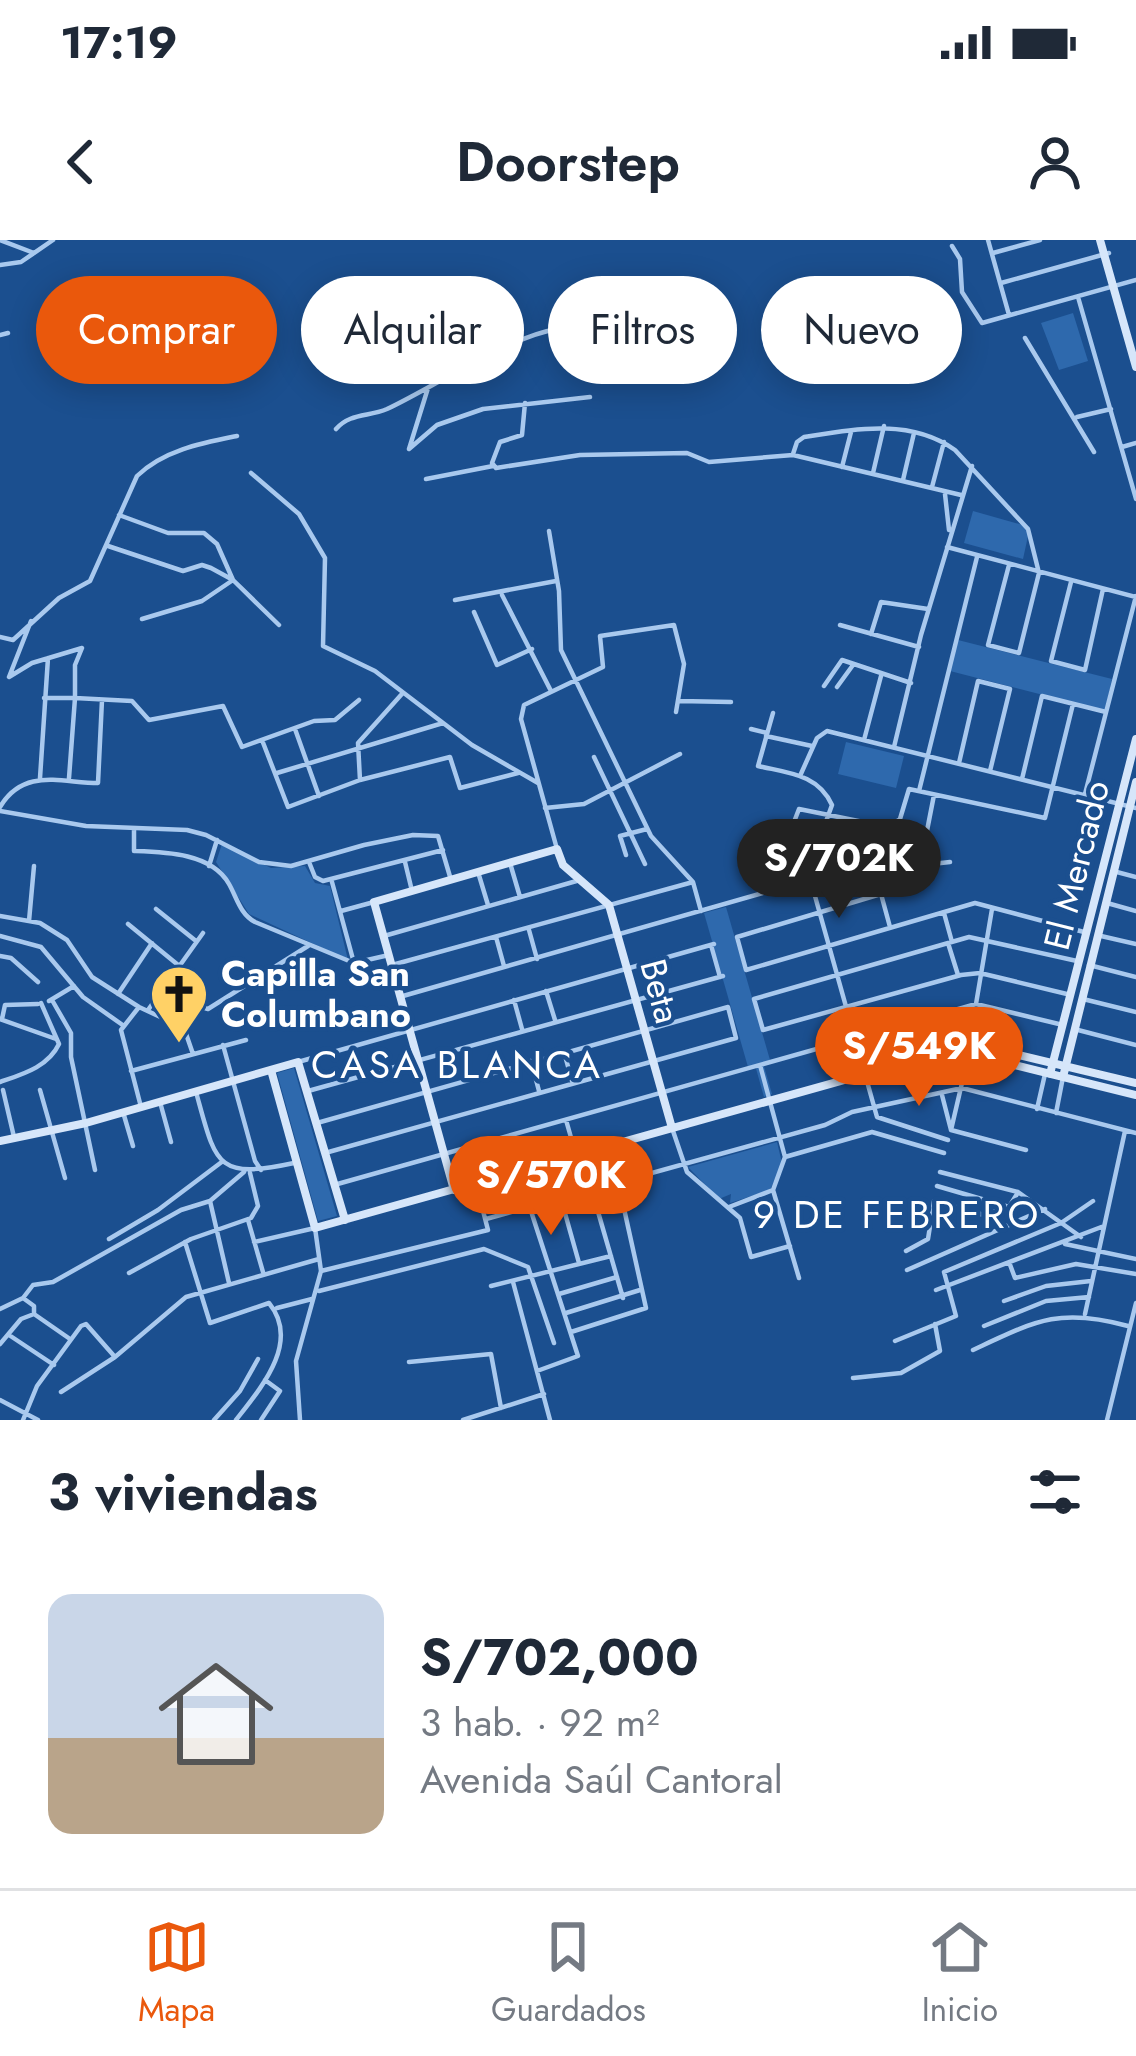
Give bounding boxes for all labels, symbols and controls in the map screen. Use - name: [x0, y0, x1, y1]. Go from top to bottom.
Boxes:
- text: 17:19: [60, 10, 178, 75]
- text: Doorstep: [456, 123, 680, 201]
- icon: back: [48, 129, 114, 195]
- icon: person: [1022, 129, 1088, 195]
- chip: Comprar: [36, 276, 277, 384]
- chip: Alquilar: [301, 276, 524, 384]
- chip: Filtros: [548, 276, 737, 384]
- chip: Nuevo: [761, 276, 962, 384]
- street label: El Mercado: [1030, 775, 1122, 955]
- pin: S/702K: [741, 819, 937, 921]
- text: S/702K: [764, 829, 914, 886]
- place label: Capilla San Columbano: [221, 947, 411, 1040]
- street label: Beta: [628, 953, 694, 1029]
- church icon: Capilla San Columbano: [148, 963, 210, 1045]
- pin: S/549K: [821, 1007, 1017, 1109]
- text: S/549K: [842, 1017, 996, 1074]
- district label: CASA BLANCA: [311, 1036, 603, 1093]
- pin: S/570K: [453, 1136, 649, 1238]
- text: S/570K: [476, 1146, 626, 1203]
- district label: 9 DE FEBRERO: [753, 1186, 1041, 1243]
- text: 3 viviendas: [48, 1455, 318, 1529]
- icon: filters: [1022, 1459, 1088, 1525]
- text: S/702,000: [420, 1620, 699, 1694]
- icon: home: [144, 1642, 288, 1786]
- text: 3 hab. · 92 m²: [420, 1694, 660, 1751]
- text: Avenida Saúl Cantoral: [420, 1751, 783, 1808]
- tab: Mapa: [138, 1914, 215, 2033]
- tab: Guardados: [491, 1914, 646, 2033]
- tab: Inicio: [922, 1914, 998, 2033]

